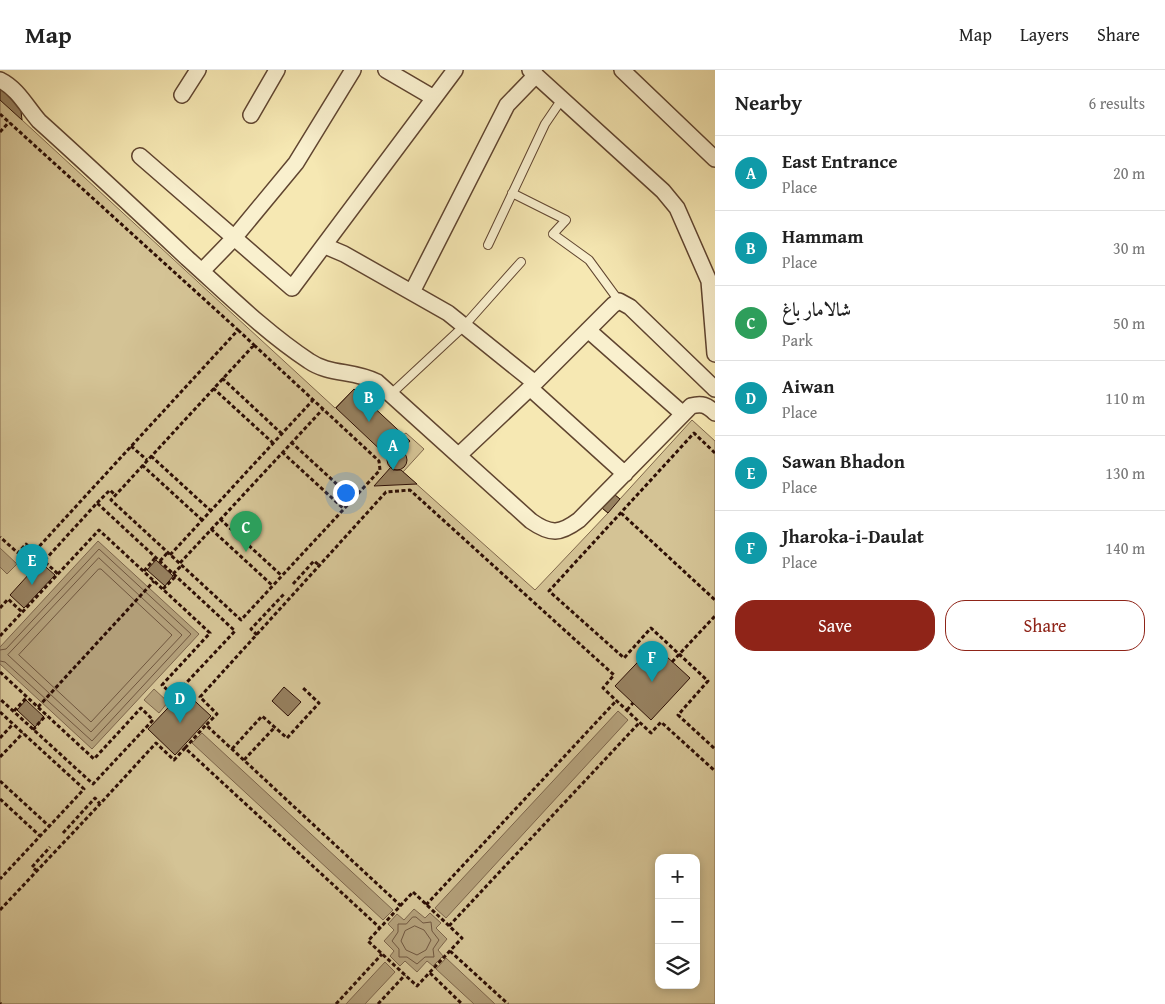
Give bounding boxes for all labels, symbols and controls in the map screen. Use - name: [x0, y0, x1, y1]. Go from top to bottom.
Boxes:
- text: Map: [25, 17, 72, 52]
- text: Map: [959, 21, 992, 48]
- text: Layers: [1020, 21, 1069, 48]
- text: Share: [1097, 21, 1140, 48]
- text: Nearby: [735, 87, 802, 118]
- text: 6 results: [1088, 91, 1145, 115]
- text: East Entrance: [782, 147, 898, 175]
- text: A: [746, 161, 756, 185]
- text: 20 m: [1113, 161, 1145, 185]
- text: Place: [782, 175, 817, 199]
- text: Hammam: [782, 222, 864, 250]
- text: B: [746, 236, 756, 260]
- text: 30 m: [1113, 236, 1145, 260]
- text: Place: [782, 250, 817, 274]
- text: شالامار باغ: [782, 295, 851, 323]
- text: C: [746, 311, 756, 335]
- text: 50 m: [1113, 311, 1145, 335]
- text: Park: [782, 328, 813, 352]
- text: Aiwan: [782, 372, 834, 400]
- pin: B: [353, 381, 385, 422]
- text: D: [746, 386, 756, 410]
- text: 110 m: [1105, 386, 1145, 410]
- text: Place: [782, 400, 817, 424]
- pin: A: [377, 429, 409, 470]
- text: Sawan Bhadon: [782, 447, 905, 475]
- text: E: [747, 461, 755, 485]
- text: 130 m: [1105, 461, 1145, 485]
- text: Place: [782, 475, 817, 499]
- your location: [333, 480, 359, 506]
- pin: C: [230, 511, 262, 552]
- text: Jharoka-i-Daulat: [782, 522, 924, 550]
- text: F: [747, 536, 755, 560]
- text: 140 m: [1105, 536, 1145, 560]
- pin: E: [16, 544, 48, 585]
- text: Place: [782, 550, 817, 574]
- button: Save: [735, 600, 935, 651]
- button: Share: [945, 600, 1145, 651]
- pin: F: [636, 641, 668, 682]
- pin: D: [164, 682, 196, 723]
- map controls: [655, 854, 700, 989]
- button: +: [655, 854, 700, 899]
- button: −: [655, 899, 700, 944]
- button: layers: [655, 944, 700, 989]

